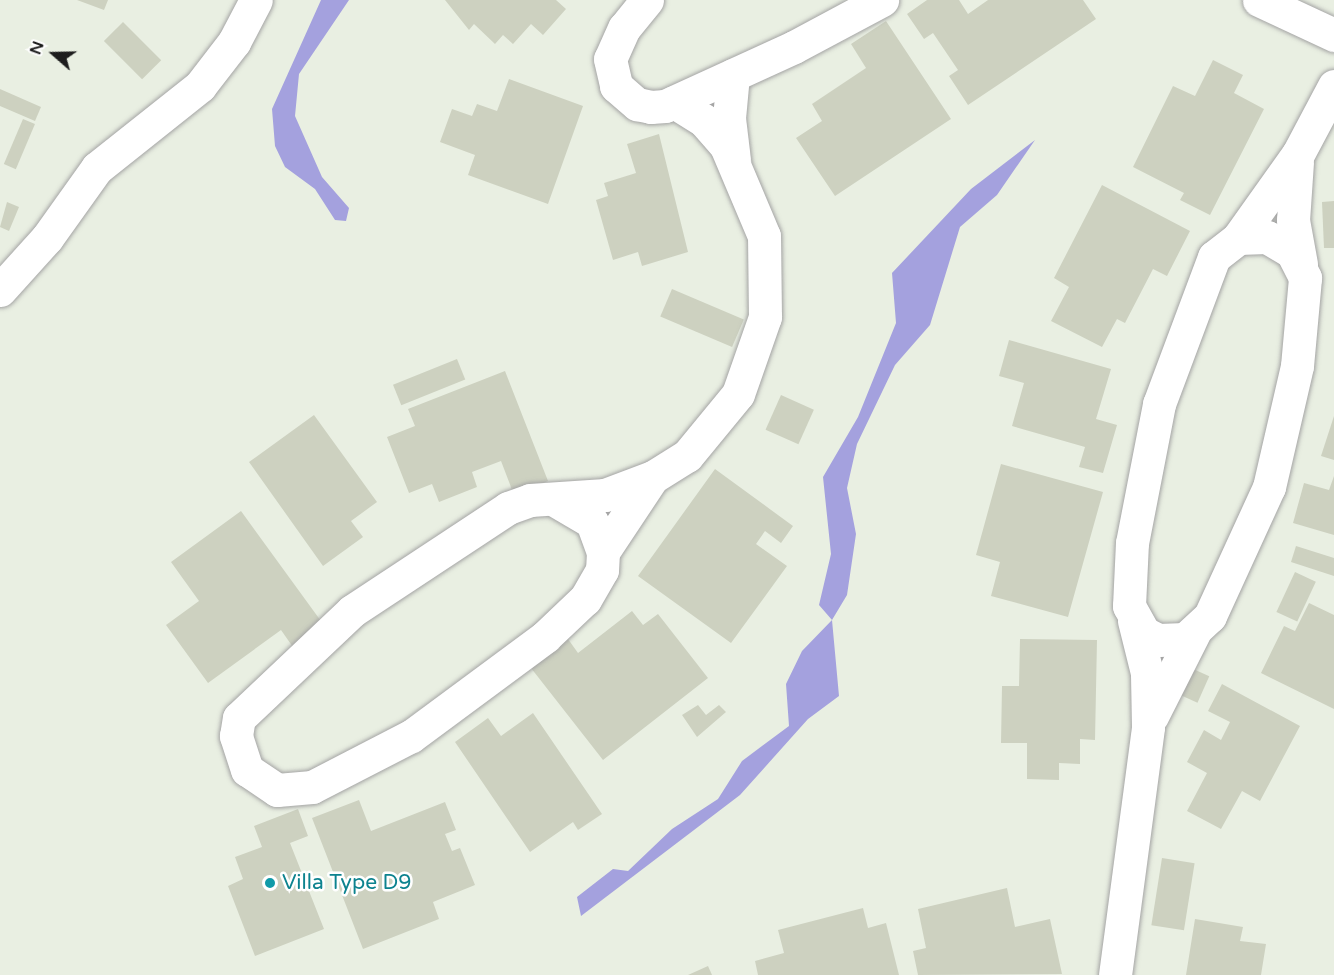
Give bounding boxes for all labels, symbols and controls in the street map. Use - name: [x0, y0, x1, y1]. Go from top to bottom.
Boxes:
- north arrow: [24, 24, 84, 84]
- text: N: [25, 38, 49, 57]
- place label: Villa Type D9: [282, 870, 411, 896]
- marker: Villa Type D9: [263, 876, 277, 890]

